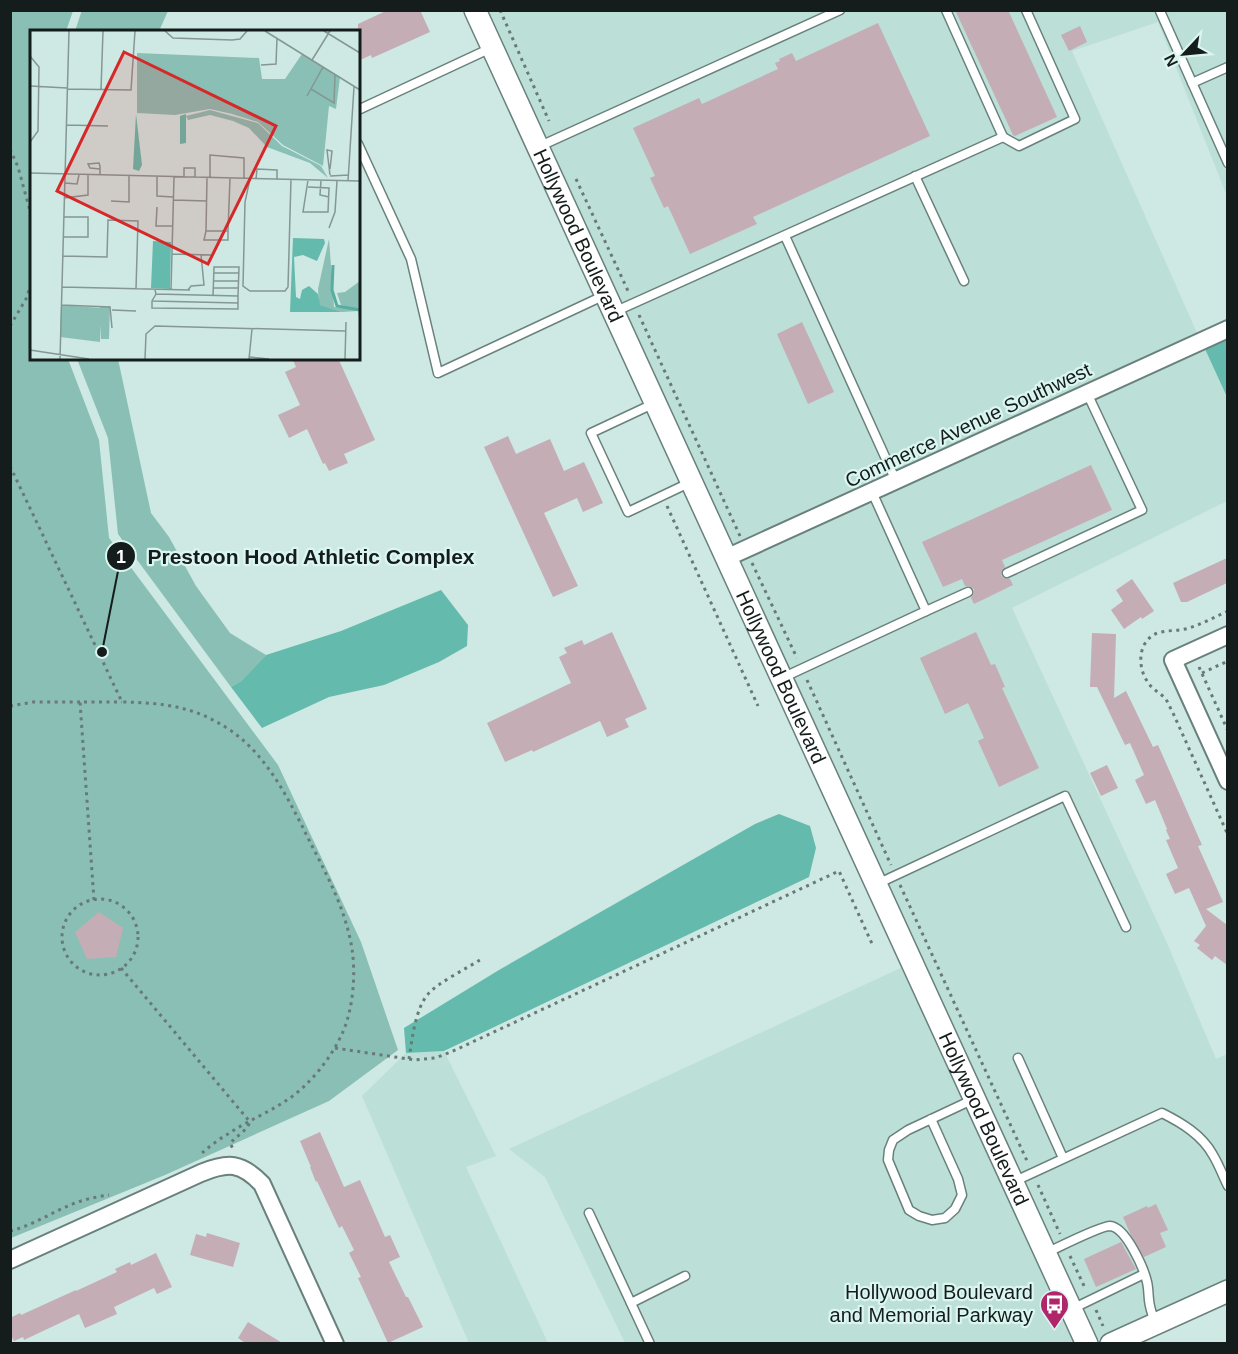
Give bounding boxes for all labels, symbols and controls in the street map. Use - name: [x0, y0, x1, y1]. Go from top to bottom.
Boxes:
- north arrow: [1154, 24, 1214, 84]
- inset map: [30, 30, 360, 360]
- text: N: [1161, 51, 1181, 69]
- street label: Hollywood Boulevard: [529, 145, 628, 325]
- street label: Commerce Avenue Southwest: [842, 358, 1095, 492]
- callout: Prestoon Hood Athletic Complex: [106, 537, 487, 576]
- text: Prestoon Hood Athletic Complex: [147, 545, 475, 568]
- text: 1: [116, 547, 126, 567]
- street label: Hollywood Boulevard: [732, 587, 830, 767]
- street label: Hollywood Boulevard: [935, 1029, 1033, 1209]
- place label: Hollywood Boulevard and Memorial Parkway: [830, 1281, 1033, 1326]
- bus stop icon: Hollywood Boulevard and Memorial Parkway: [1038, 1288, 1070, 1330]

